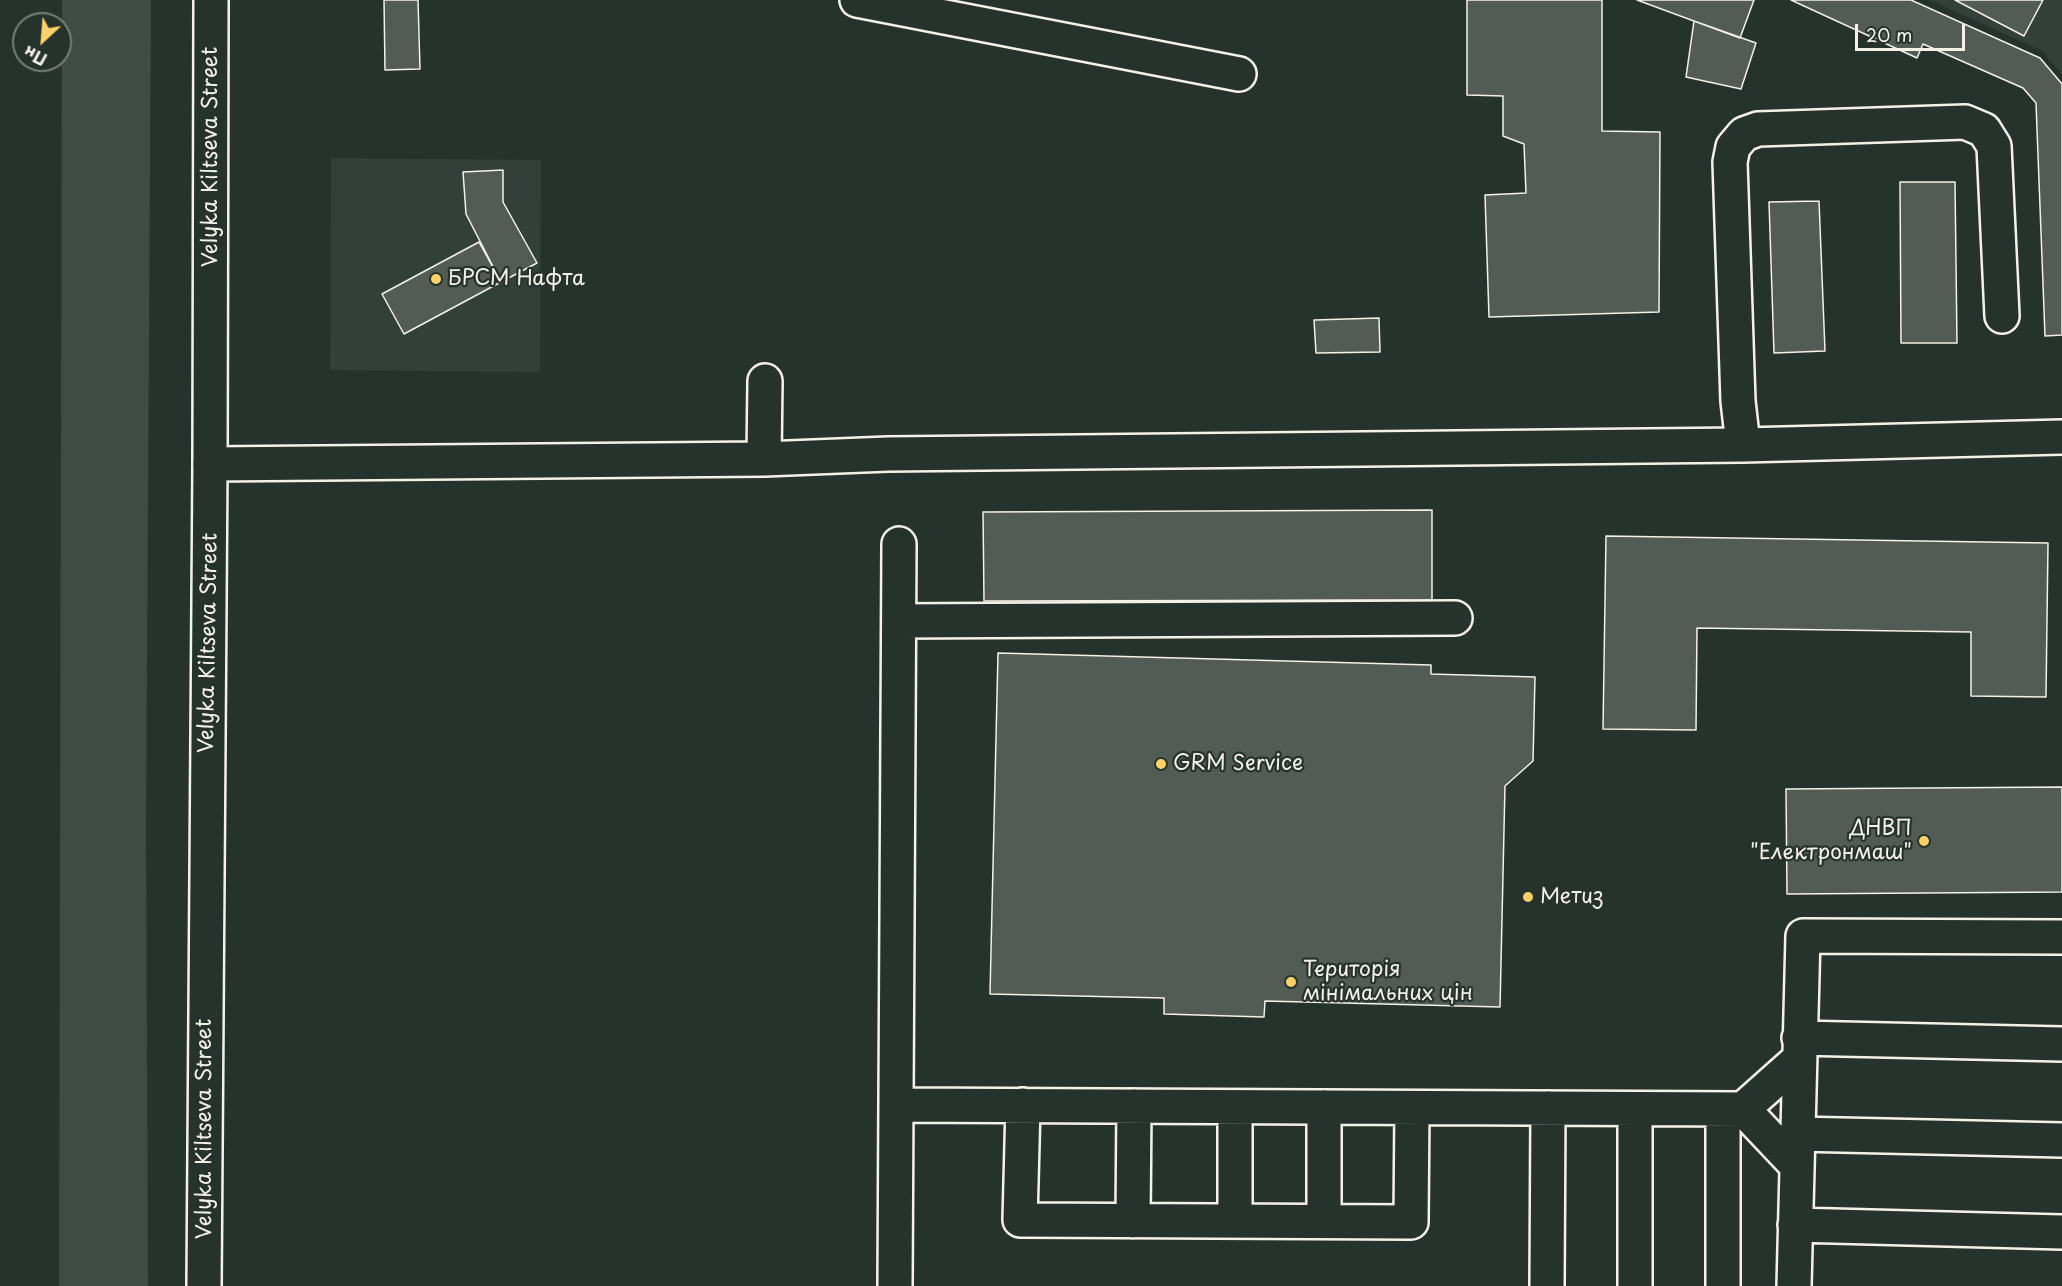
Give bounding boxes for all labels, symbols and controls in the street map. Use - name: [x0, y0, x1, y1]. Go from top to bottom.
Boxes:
- north arrow: [12, 12, 72, 72]
- scale bar: [1858, 12, 1968, 50]
- text: 20 m: [1866, 21, 1912, 48]
- text: Пн: [19, 41, 51, 72]
- street label: Velyka Kiltseva Street: [198, 47, 224, 267]
- place label: БРСМ Нафта: [448, 266, 585, 292]
- marker: БРСМ Нафта: [429, 272, 443, 286]
- street label: Velyka Kiltseva Street: [194, 533, 224, 753]
- place label: GRM Service: [1173, 751, 1303, 777]
- marker: GRM Service: [1154, 757, 1168, 771]
- place label: ДНВП "Електронмаш": [1750, 816, 1912, 866]
- marker: ДНВП "Електронмаш": [1917, 834, 1931, 848]
- place label: Метиз: [1540, 884, 1604, 910]
- marker: Метиз: [1521, 890, 1535, 904]
- place label: Територія мінімальних цін: [1303, 957, 1473, 1007]
- marker: Територія мінімальних цін: [1284, 975, 1298, 989]
- street label: Velyka Kiltseva Street: [192, 1019, 218, 1239]

